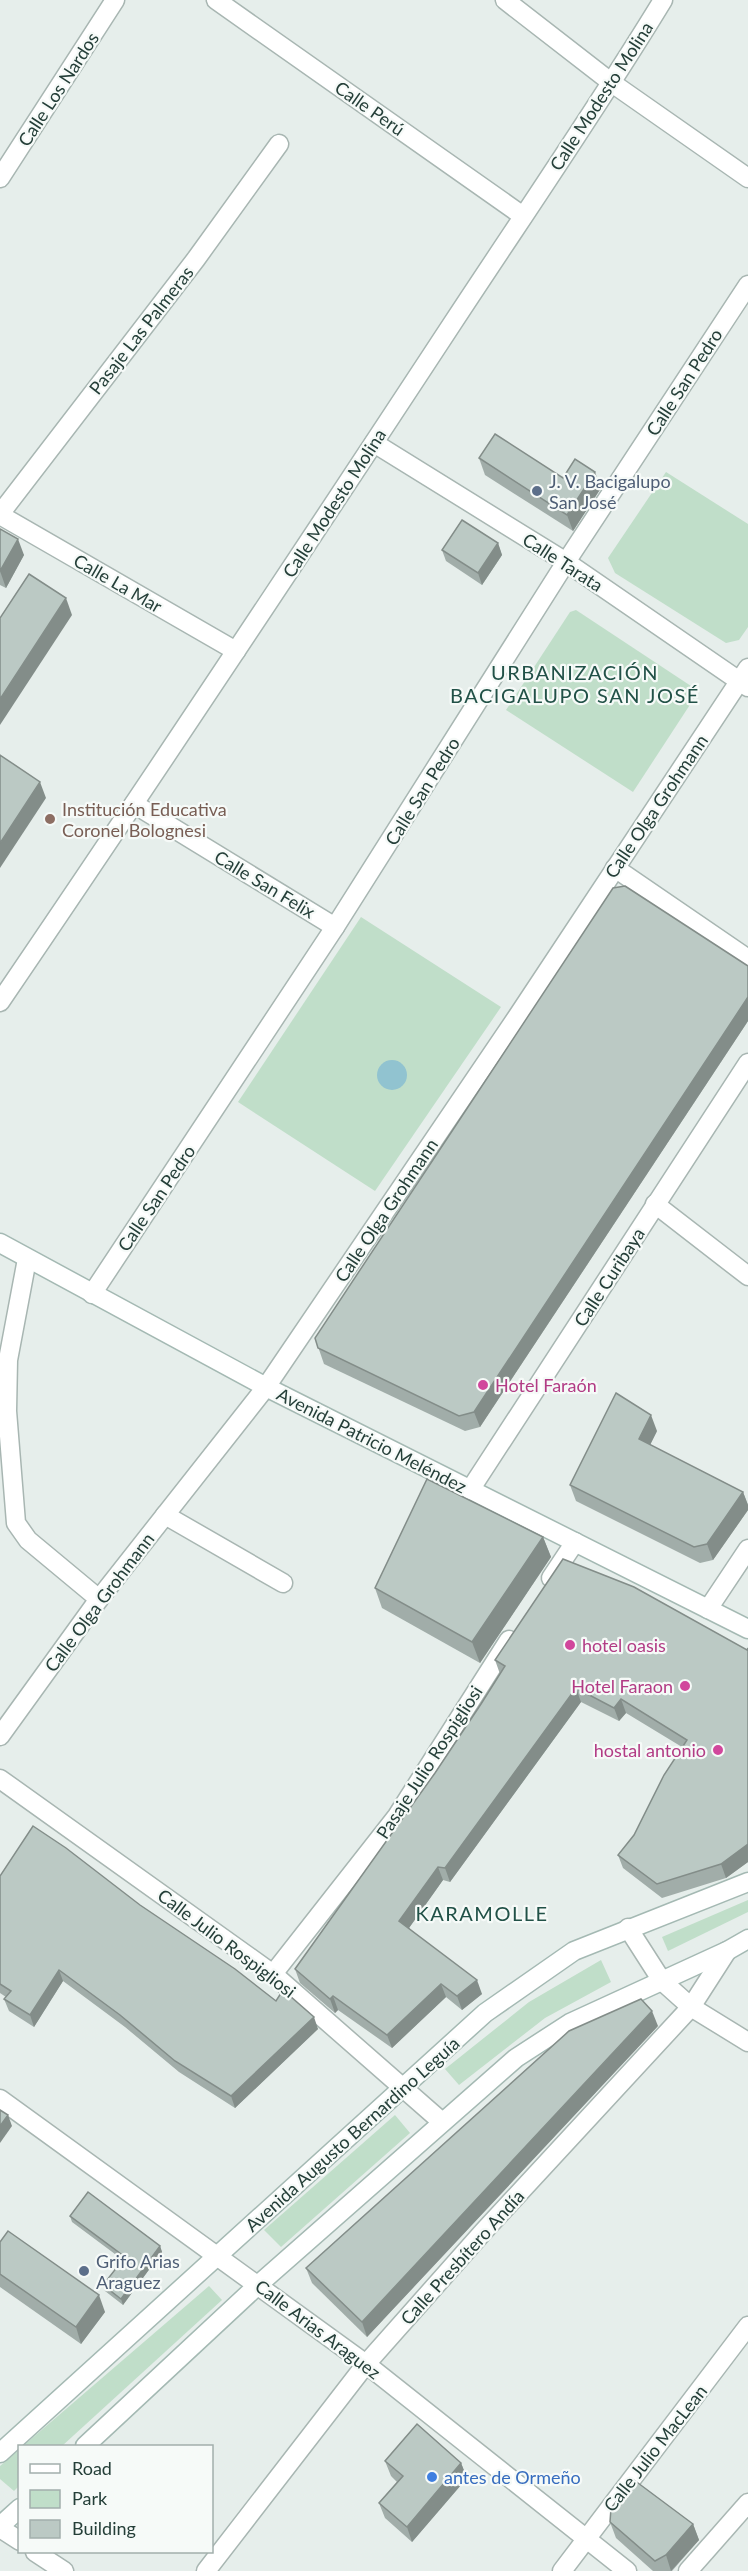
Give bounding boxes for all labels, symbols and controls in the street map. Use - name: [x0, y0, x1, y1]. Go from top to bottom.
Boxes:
- street label: Calle Modesto Molina: [545, 17, 657, 175]
- street label: Calle Los Nardos: [13, 28, 103, 150]
- street label: Calle Perú: [331, 76, 409, 140]
- street label: Pasaje Las Palmeras: [84, 261, 198, 398]
- street label: Calle San Pedro: [641, 324, 727, 440]
- street label: Calle Modesto Molina: [278, 424, 390, 582]
- place label: J. V. Bacigalupo San José: [549, 470, 671, 513]
- marker: J. V. Bacigalupo San José: [530, 484, 544, 498]
- street label: Calle Tarata: [519, 528, 607, 596]
- street label: Calle La Mar: [70, 549, 166, 617]
- district label: URBANIZACIÓN BACIGALUPO SAN JOSÉ: [450, 660, 700, 707]
- street label: Calle Olga Grohmann: [600, 730, 712, 882]
- street label: Calle San Pedro: [380, 733, 464, 849]
- place label: Institución Educativa Coronel Bolognesi: [62, 798, 227, 841]
- marker: Institución Educativa Coronel Bolognesi: [43, 812, 57, 826]
- street label: Calle San Felix: [211, 845, 319, 923]
- street label: Calle Olga Grohmann: [330, 1134, 442, 1286]
- street label: Calle San Pedro: [112, 1141, 200, 1255]
- street label: Calle Curibaya: [569, 1224, 649, 1330]
- place label: Hotel Faraón: [495, 1374, 597, 1396]
- marker: Hotel Faraón: [476, 1378, 490, 1392]
- street label: Avenida Patricio Meléndez: [274, 1383, 470, 1497]
- street label: Calle Olga Grohmann: [40, 1528, 158, 1676]
- place label: hotel oasis: [582, 1634, 666, 1656]
- marker: hotel oasis: [563, 1638, 577, 1652]
- place label: Hotel Faraon: [571, 1675, 673, 1697]
- marker: Hotel Faraon: [678, 1679, 692, 1693]
- street label: Pasaje Julio Rospigliosi: [371, 1681, 487, 1843]
- place label: hostal antonio: [594, 1739, 706, 1761]
- marker: hostal antonio: [711, 1743, 725, 1757]
- street label: Calle Julio Rospigliosi: [154, 1884, 300, 2002]
- district label: KARAMOLLE: [415, 1901, 549, 1925]
- street label: Avenida Augusto Bernardino Leguía: [240, 2032, 464, 2236]
- street label: Calle Presbítero Andía: [396, 2185, 528, 2329]
- place label: Grifo Arias Araguez: [96, 2250, 180, 2293]
- marker: Grifo Arias Araguez: [77, 2264, 91, 2278]
- street label: Calle Arias Araguez: [251, 2275, 385, 2383]
- street label: Calle Julio MacLean: [599, 2380, 711, 2516]
- legend: [18, 2445, 213, 2553]
- text: Road: [72, 2457, 112, 2479]
- place label: antes de Ormeño: [444, 2466, 581, 2488]
- marker: antes de Ormeño: [425, 2470, 439, 2484]
- text: Park: [72, 2487, 108, 2509]
- text: Building: [72, 2517, 136, 2539]

